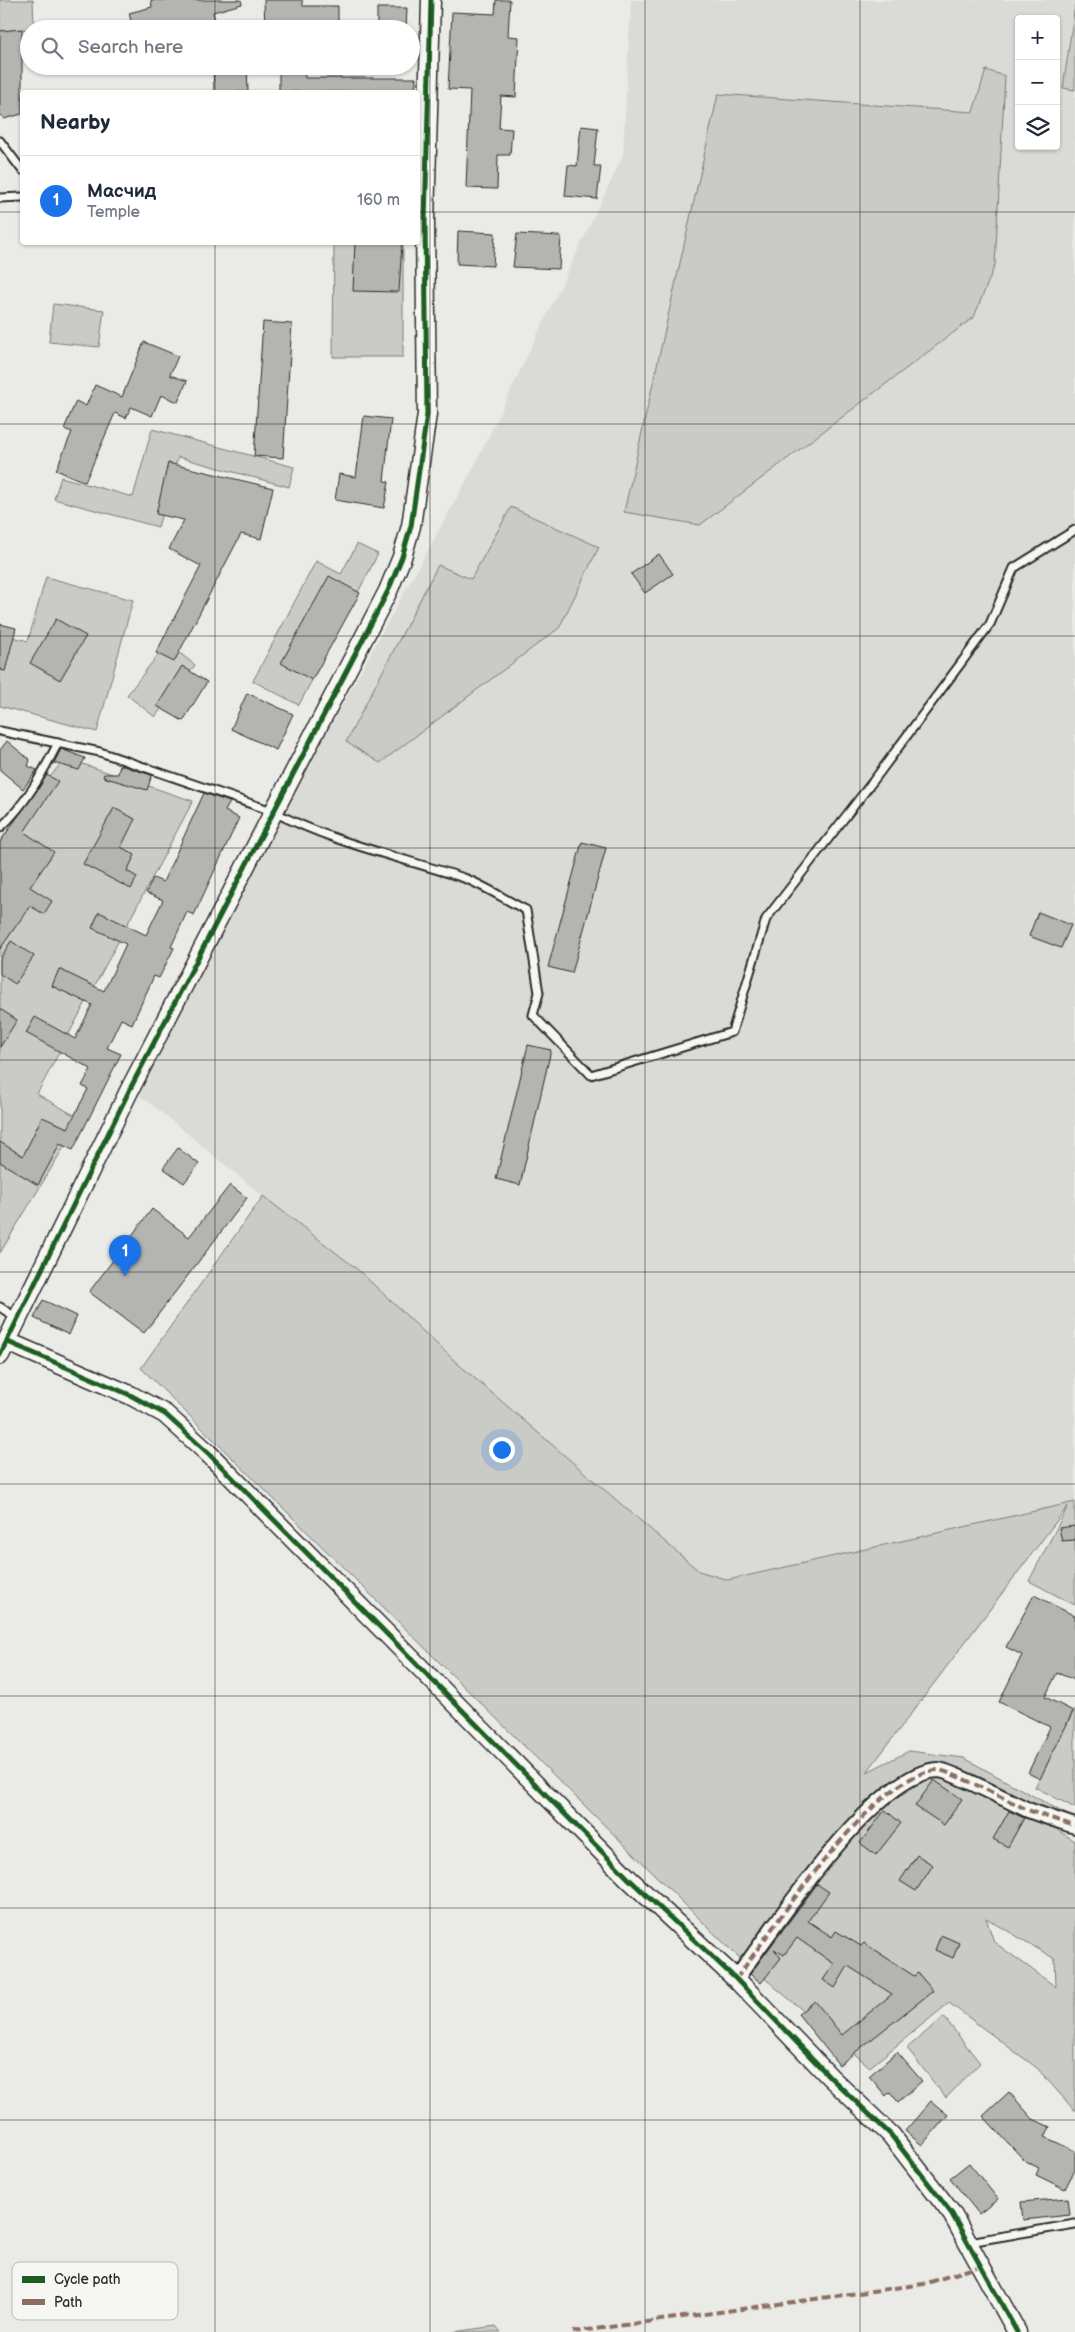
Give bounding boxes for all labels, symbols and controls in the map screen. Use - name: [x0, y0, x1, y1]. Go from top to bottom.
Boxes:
- map controls: [1015, 15, 1060, 150]
- button: +: [1015, 15, 1060, 60]
- search box: [20, 20, 420, 75]
- icon: search: [38, 34, 66, 62]
- text: Search here: [78, 36, 183, 59]
- button: −: [1015, 60, 1060, 105]
- button: layers: [1015, 105, 1060, 150]
- text: Nearby: [40, 110, 110, 135]
- text: Масчид: [87, 180, 156, 203]
- text: 1: [53, 191, 59, 210]
- text: 160 m: [357, 191, 400, 210]
- text: Temple: [87, 203, 140, 222]
- pin: 1: [109, 1235, 141, 1276]
- your location: [489, 1437, 515, 1463]
- legend: [12, 2262, 178, 2320]
- text: Cycle path: [54, 2271, 121, 2288]
- text: Path: [54, 2294, 82, 2311]

